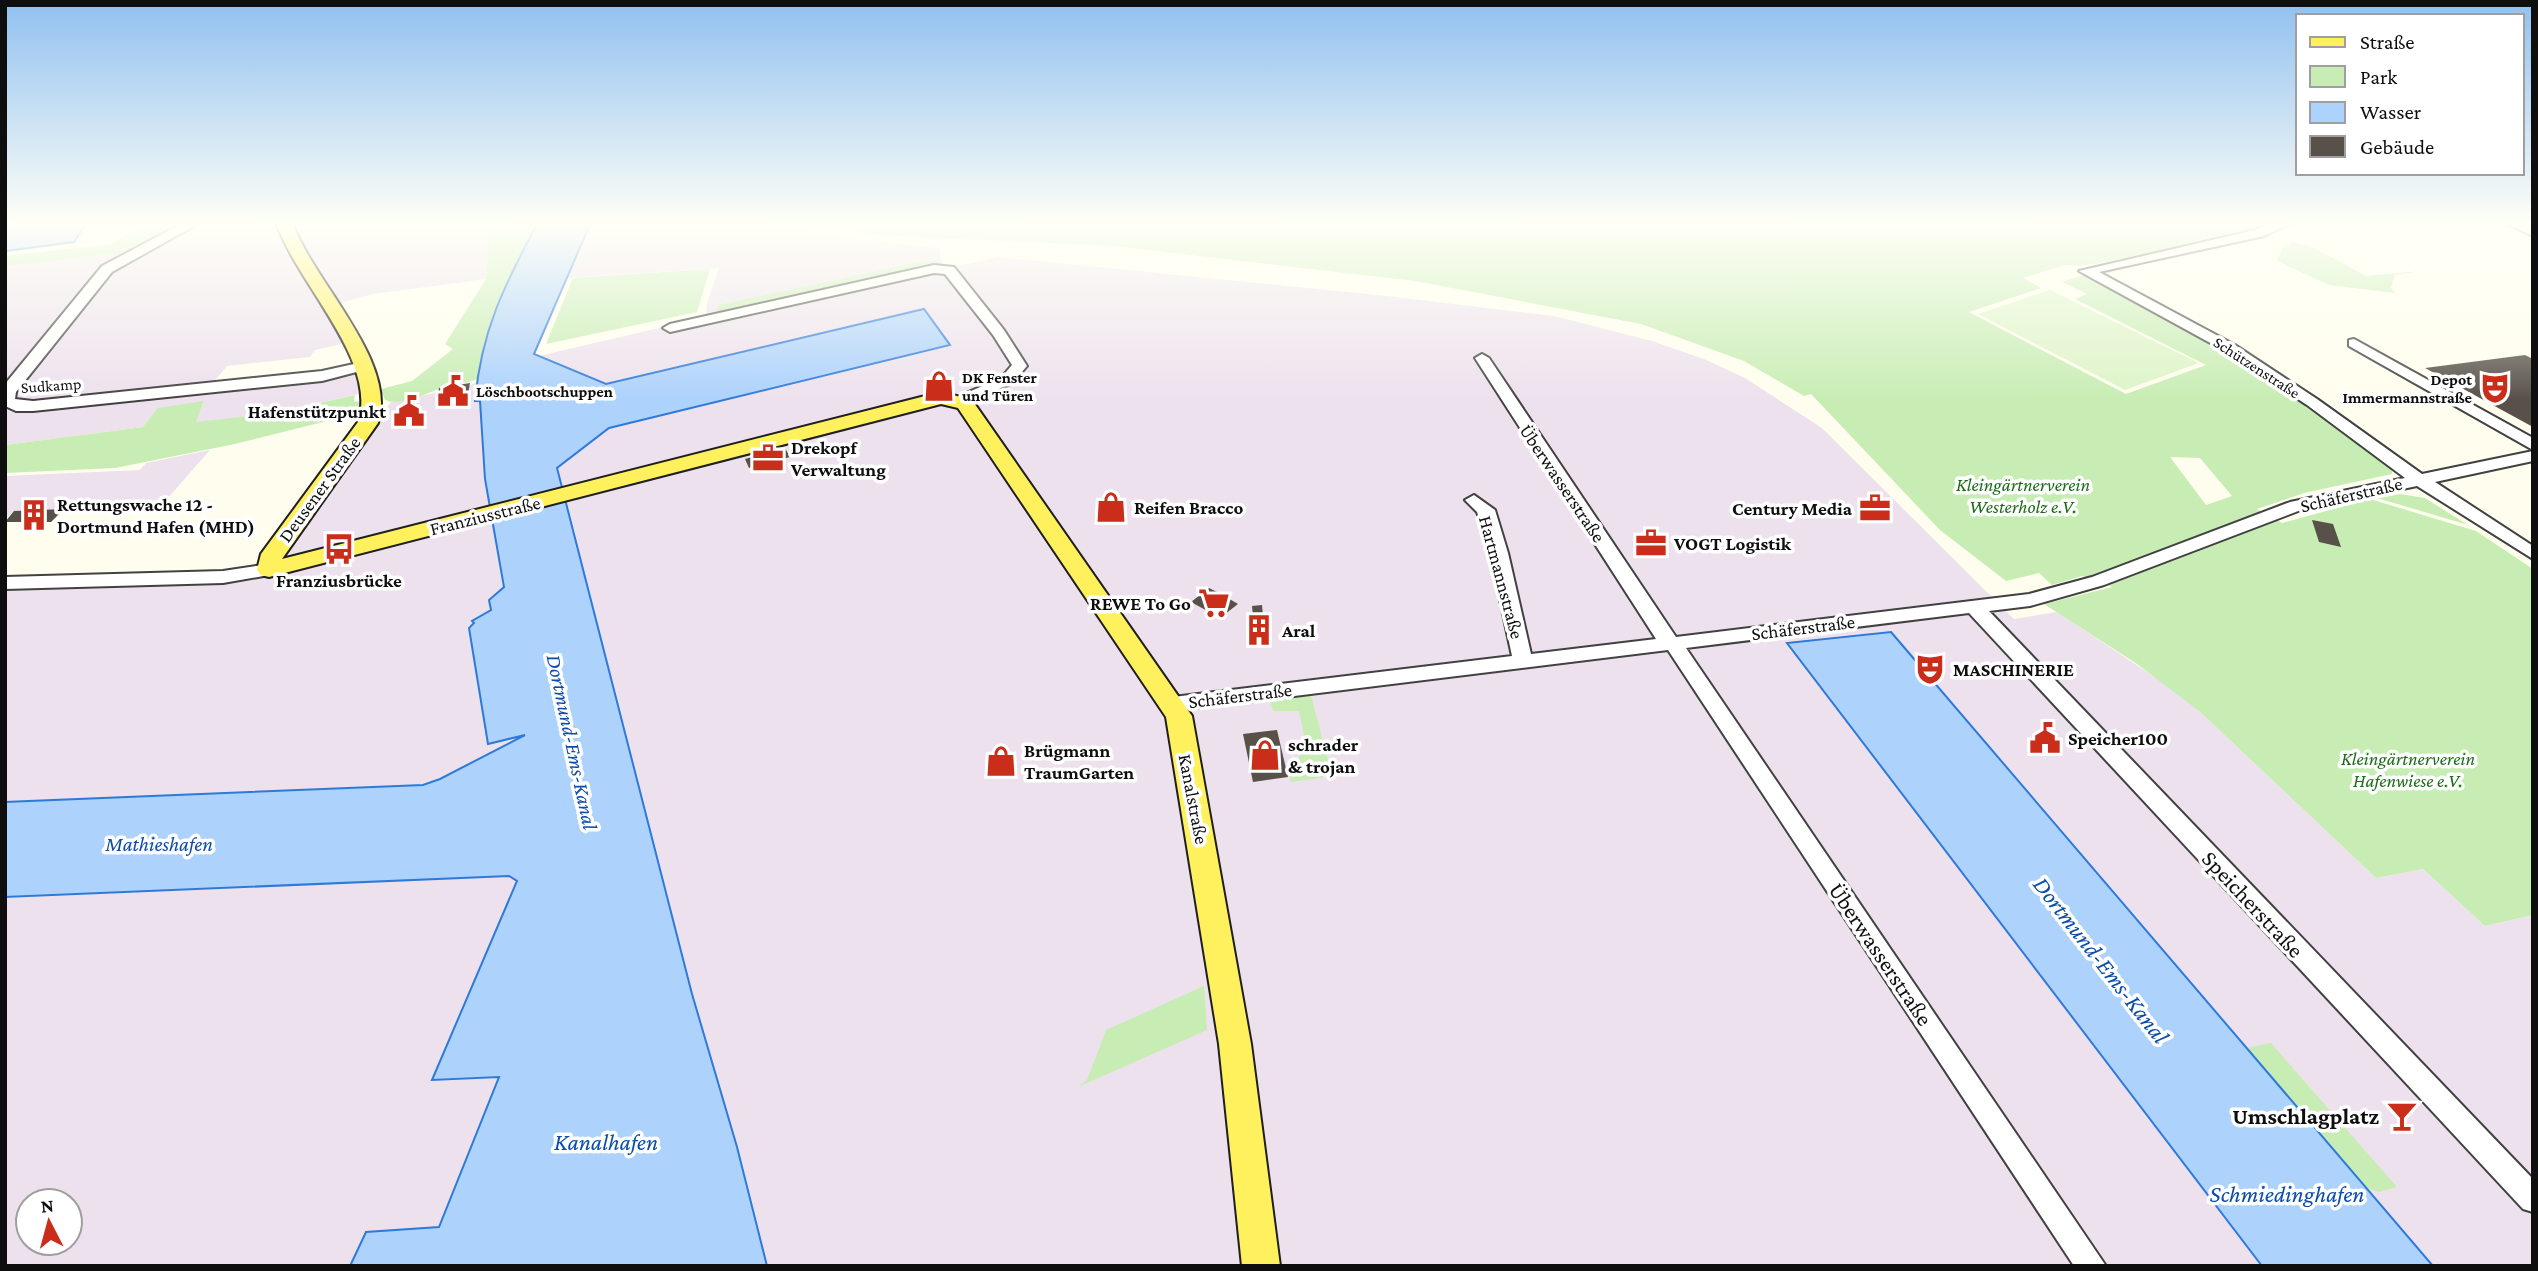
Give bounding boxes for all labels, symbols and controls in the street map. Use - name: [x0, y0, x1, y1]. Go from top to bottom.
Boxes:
- legend: [2296, 14, 2524, 175]
- text: Straße: [2360, 30, 2414, 54]
- text: Park: [2360, 65, 2397, 89]
- text: Wasser: [2360, 100, 2422, 124]
- text: Gebäude: [2360, 135, 2434, 159]
- street label: Schützenstraße: [2211, 333, 2303, 402]
- shop icon: DK Fenster und Türen: [922, 369, 956, 403]
- place label: DK Fenster und Türen: [962, 369, 1037, 404]
- place label: Depot Immermannstraße: [2343, 371, 2473, 406]
- theatre icon: Depot Immermannstraße: [2478, 371, 2512, 405]
- public building icon: Löschbootschuppen: [436, 374, 470, 408]
- street label: Sudkamp: [20, 375, 82, 397]
- place label: Löschbootschuppen: [476, 383, 613, 400]
- public building icon: Hafenstützpunkt: [392, 394, 426, 428]
- place label: Hafenstützpunkt: [248, 401, 386, 422]
- street label: Überwasserstraße: [1515, 420, 1610, 546]
- street label: Deusener Straße: [274, 433, 365, 546]
- place label: Drekopf Verwaltung: [790, 437, 886, 480]
- office icon: Drekopf Verwaltung: [751, 441, 785, 475]
- street label: Schäferstraße: [2298, 473, 2404, 516]
- park label: Kleingärtnerverein Westerholz e.V.: [1956, 474, 2090, 517]
- shop icon: Reifen Bracco: [1094, 490, 1128, 524]
- office icon: Century Media: [1858, 491, 1892, 525]
- street label: Franziusstraße: [428, 492, 543, 539]
- place label: Rettungswache 12 - Dortmund Hafen (MHD): [57, 494, 255, 538]
- place label: Reifen Bracco: [1134, 497, 1244, 518]
- building icon: Rettungswache 12 - Dortmund Hafen (MHD): [17, 498, 51, 532]
- place label: Century Media: [1732, 498, 1853, 519]
- street label: Hartmannstraße: [1475, 513, 1528, 641]
- office icon: VOGT Logistik: [1634, 526, 1668, 560]
- bus stop icon: Franziusbrücke: [322, 532, 356, 566]
- place label: VOGT Logistik: [1673, 533, 1792, 554]
- place label: Franziusbrücke: [276, 570, 402, 591]
- supermarket icon: REWE To Go: [1197, 586, 1231, 620]
- place label: REWE To Go: [1090, 593, 1191, 614]
- street label: Schäferstraße: [1750, 611, 1856, 644]
- building icon: Aral: [1242, 613, 1276, 647]
- place label: Aral: [1281, 620, 1316, 641]
- water label: Dortmund-Ems-Kanal: [542, 652, 602, 833]
- theatre icon: MASCHINERIE: [1913, 652, 1947, 686]
- place label: MASCHINERIE: [1953, 659, 2074, 680]
- street label: Schäferstraße: [1187, 679, 1293, 712]
- public building icon: Speicher100: [2028, 721, 2062, 755]
- place label: Speicher100: [2068, 728, 2168, 749]
- place label: schrader & trojan: [1288, 734, 1359, 778]
- shop icon: schrader & trojan: [1248, 738, 1282, 772]
- place label: Brügmann TraumGarten: [1024, 740, 1134, 783]
- shop icon: Brügmann TraumGarten: [984, 744, 1018, 778]
- park label: Kleingärtnerverein Hafenwiese e.V.: [2341, 748, 2475, 791]
- street label: Kanalstraße: [1174, 752, 1213, 846]
- water label: Mathieshafen: [104, 832, 213, 856]
- street label: Speicherstraße: [2197, 845, 2309, 963]
- water label: Dortmund-Ems-Kanal: [2028, 871, 2176, 1049]
- street label: Überwasserstraße: [1824, 878, 1938, 1030]
- bar icon: Umschlagplatz: [2385, 1099, 2419, 1133]
- place label: Umschlagplatz: [2232, 1103, 2379, 1129]
- water label: Kanalhafen: [554, 1128, 658, 1155]
- water label: Schmiedinghafen: [2210, 1180, 2364, 1207]
- north arrow: [14, 1187, 84, 1257]
- text: N: [40, 1194, 55, 1217]

